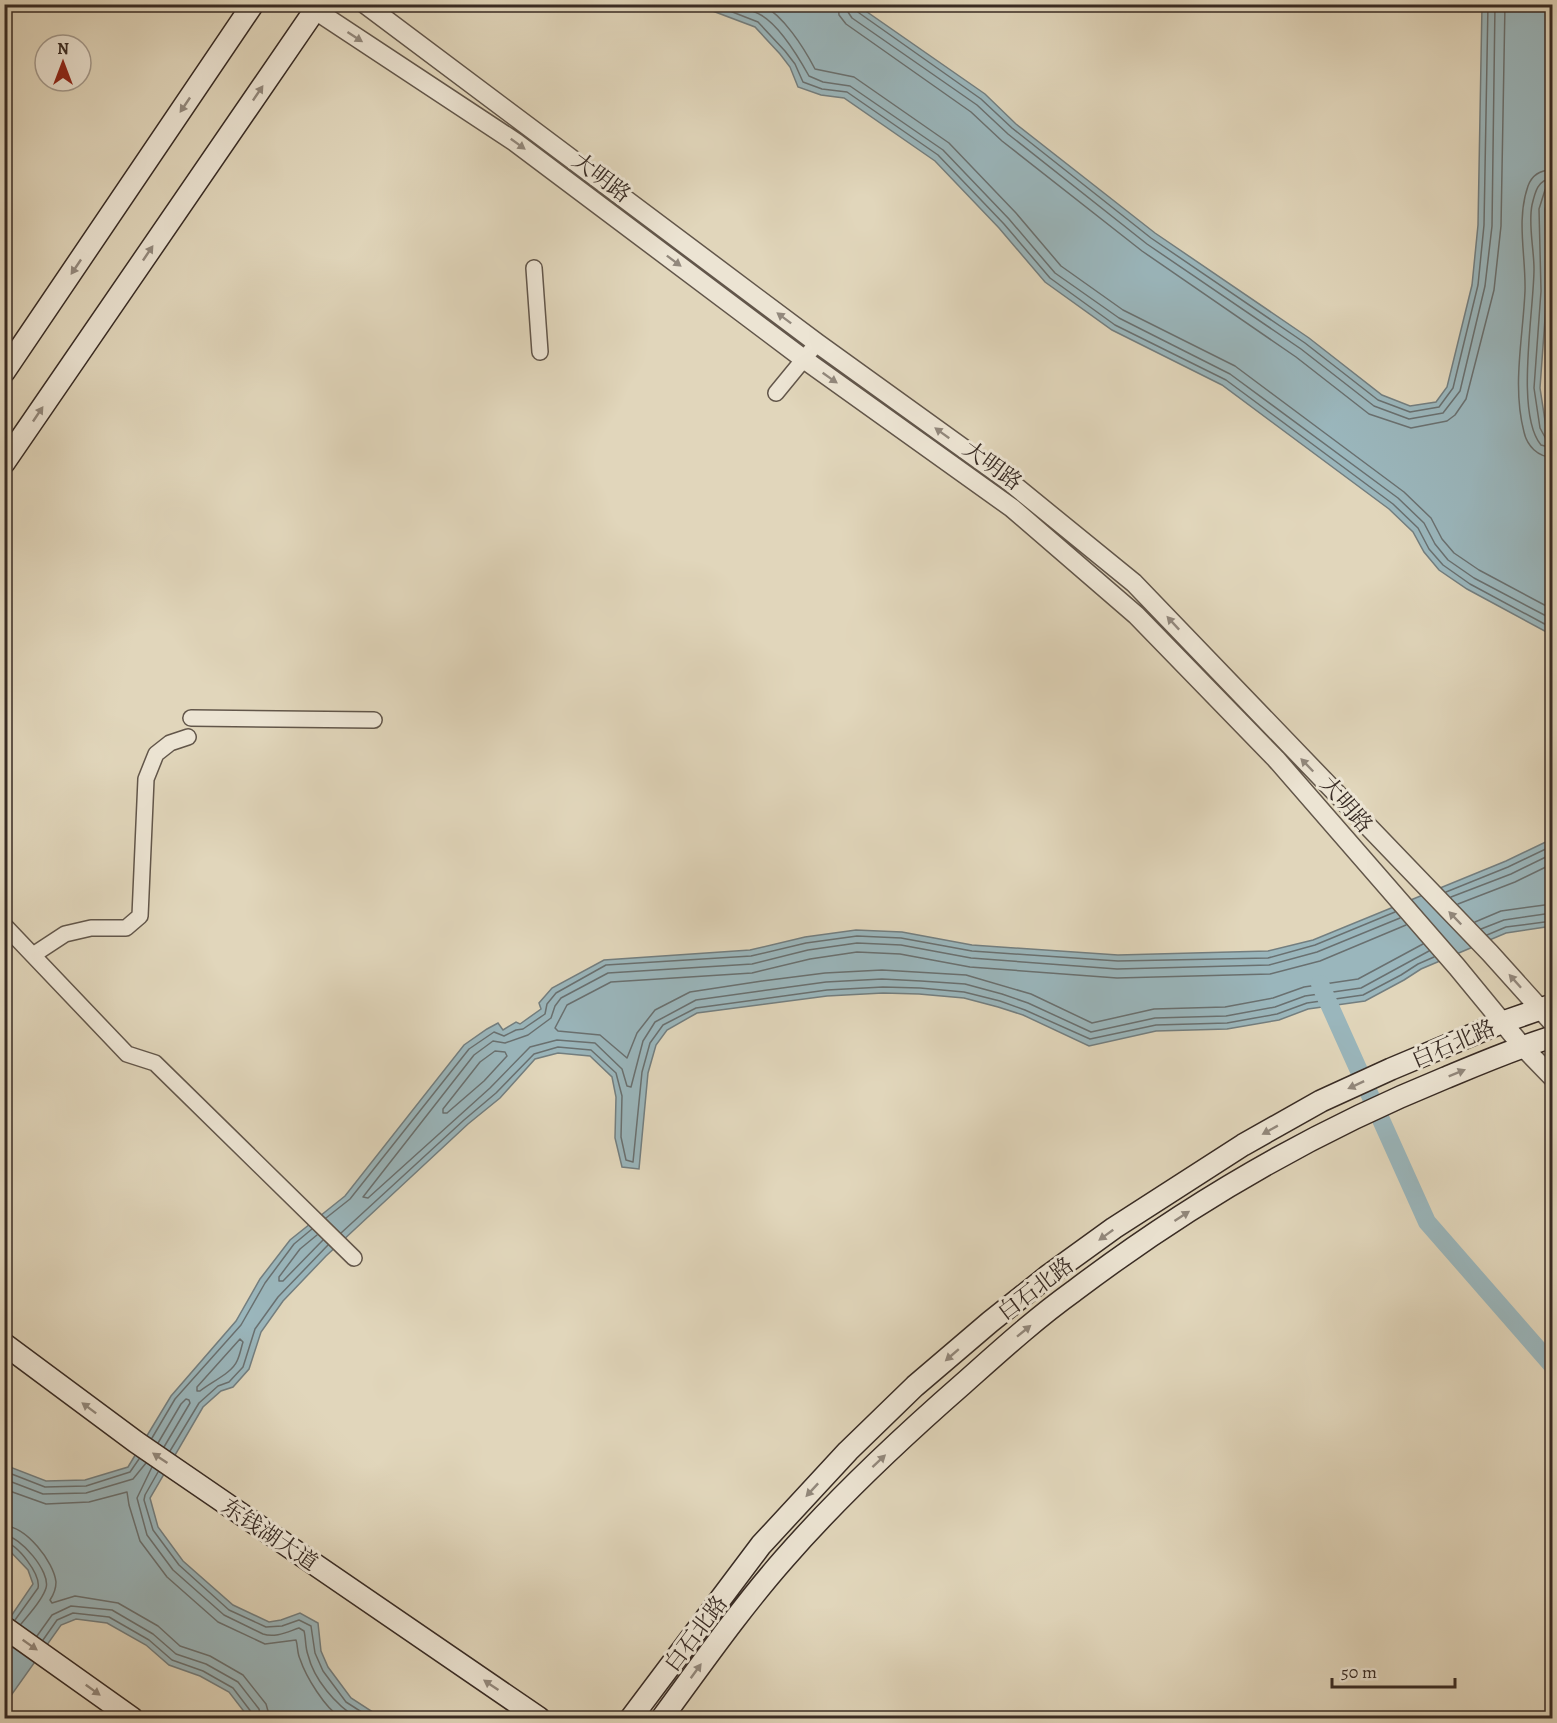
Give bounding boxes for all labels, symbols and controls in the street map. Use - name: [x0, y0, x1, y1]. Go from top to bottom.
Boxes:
- one-way arrow: [346, 32, 363, 43]
- north arrow: [33, 33, 93, 93]
- text: N: [57, 38, 69, 60]
- one-way arrow: [252, 85, 264, 101]
- one-way arrow: [180, 97, 191, 113]
- one-way arrow: [509, 138, 525, 150]
- street label: 大明路: [566, 146, 637, 210]
- one-way arrow: [142, 246, 154, 262]
- one-way arrow: [666, 255, 681, 267]
- one-way arrow: [70, 258, 82, 274]
- one-way arrow: [777, 312, 793, 324]
- one-way arrow: [822, 372, 838, 384]
- one-way arrow: [32, 407, 44, 423]
- one-way arrow: [934, 427, 950, 439]
- street label: 大明路: [957, 434, 1028, 497]
- one-way arrow: [1166, 617, 1180, 631]
- one-way arrow: [1300, 757, 1314, 772]
- street label: 大明路: [1313, 770, 1379, 839]
- one-way arrow: [1448, 910, 1462, 925]
- one-way arrow: [1508, 973, 1522, 988]
- street label: 白石北路: [1407, 1013, 1500, 1075]
- one-way arrow: [1449, 1068, 1467, 1078]
- one-way arrow: [1347, 1081, 1364, 1090]
- one-way arrow: [1261, 1125, 1278, 1135]
- one-way arrow: [1173, 1210, 1190, 1221]
- one-way arrow: [1098, 1229, 1114, 1241]
- street label: 白石北路: [991, 1250, 1080, 1327]
- one-way arrow: [1016, 1324, 1032, 1337]
- one-way arrow: [944, 1348, 960, 1361]
- one-way arrow: [82, 1402, 97, 1414]
- one-way arrow: [152, 1452, 168, 1464]
- one-way arrow: [872, 1454, 887, 1468]
- one-way arrow: [806, 1482, 819, 1497]
- street label: 东钱湖大道: [215, 1492, 323, 1578]
- street label: 白石北路: [657, 1589, 734, 1678]
- one-way arrow: [21, 1639, 37, 1651]
- scale bar: [1332, 1651, 1455, 1689]
- text: 50 m: [1341, 1660, 1377, 1684]
- one-way arrow: [690, 1664, 702, 1679]
- one-way arrow: [483, 1680, 499, 1691]
- one-way arrow: [84, 1684, 100, 1696]

